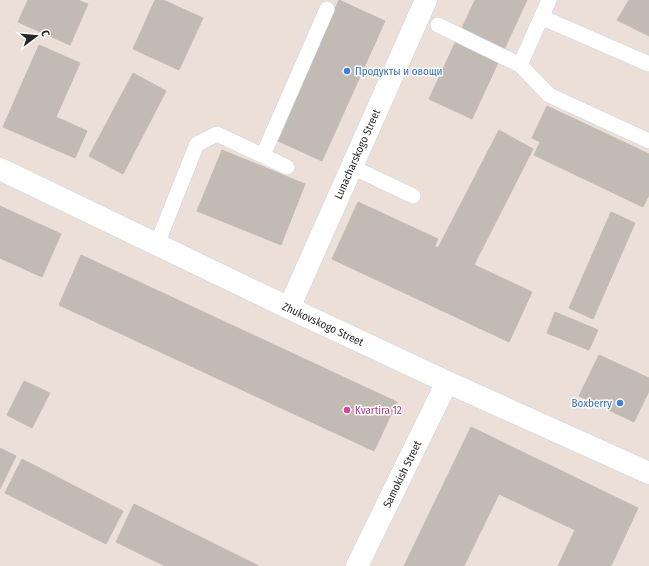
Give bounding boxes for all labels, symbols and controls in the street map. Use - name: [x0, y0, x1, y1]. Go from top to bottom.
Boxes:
- north arrow: [16, 16, 56, 56]
- text: С: [38, 29, 52, 38]
- place label: Продукты и овощи: [355, 65, 443, 78]
- marker: Продукты и овощи: [342, 66, 352, 76]
- street label: Lunacharskogo Street: [332, 107, 383, 201]
- street label: Zhukovskogo Street: [280, 300, 366, 349]
- place label: Boxberry: [572, 397, 612, 410]
- marker: Boxberry: [615, 398, 625, 408]
- place label: Kvartira 12: [355, 404, 402, 417]
- marker: Kvartira 12: [342, 405, 352, 415]
- street label: Samokish Street: [381, 438, 424, 510]

